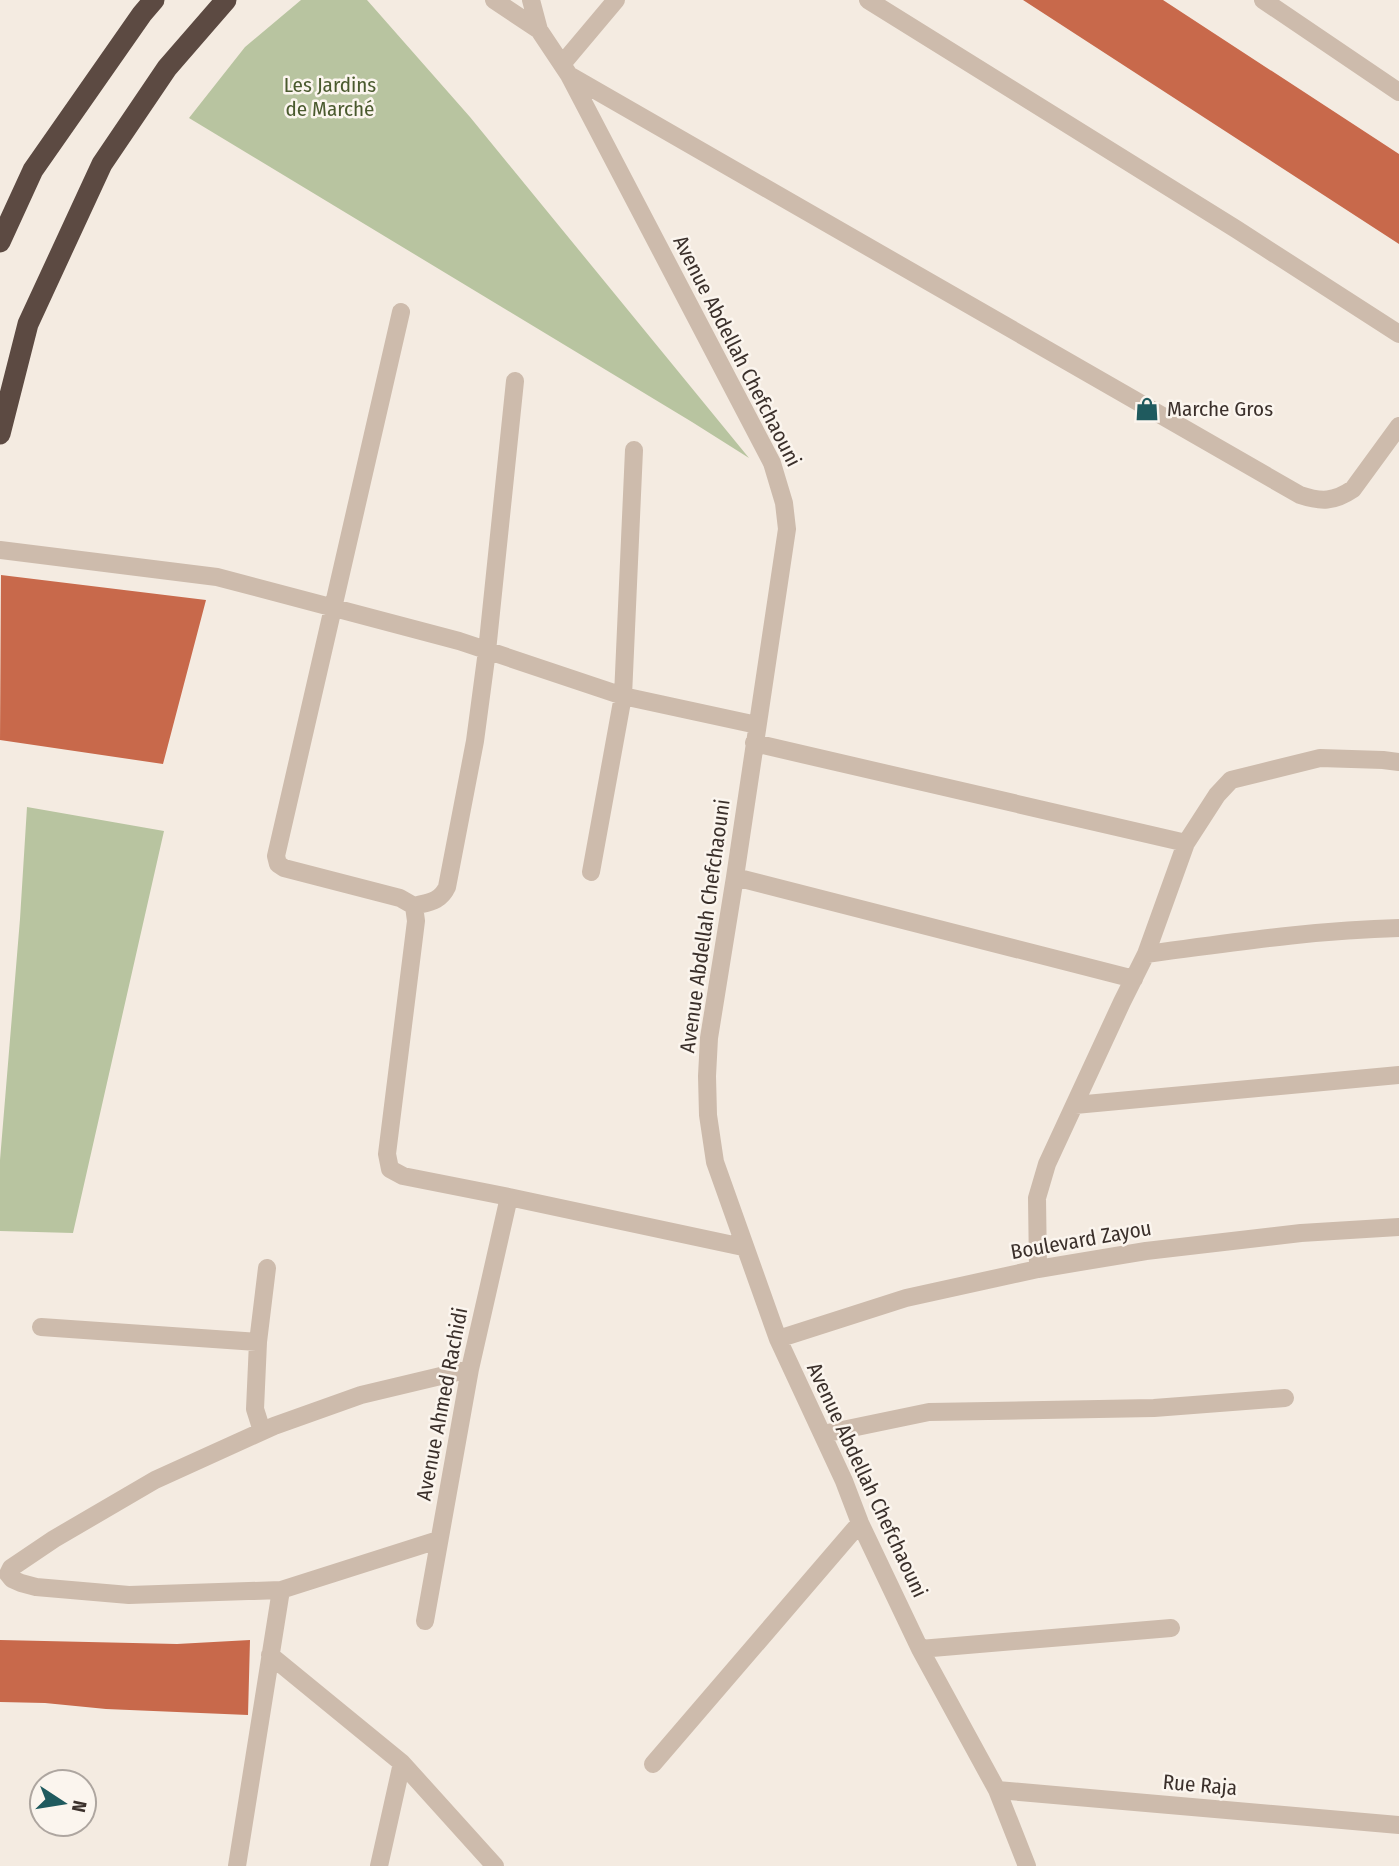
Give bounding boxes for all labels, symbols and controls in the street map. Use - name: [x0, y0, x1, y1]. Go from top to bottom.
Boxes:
- park label: Les Jardins de Marché: [284, 72, 376, 122]
- street label: Avenue Abdellah Chefchaouni: [667, 231, 807, 471]
- shop icon: Marche Gros: [1133, 395, 1161, 423]
- place label: Marche Gros: [1167, 396, 1273, 422]
- street label: Avenue Abdellah Chefchaouni: [674, 797, 736, 1055]
- street label: Boulevard Zayou: [1009, 1215, 1153, 1265]
- street label: Avenue Ahmed Rachidi: [411, 1305, 473, 1503]
- street label: Avenue Abdellah Chefchaouni: [801, 1358, 933, 1602]
- north arrow: [28, 1768, 98, 1838]
- street label: Rue Raja: [1162, 1769, 1238, 1801]
- text: N: [67, 1798, 92, 1814]

